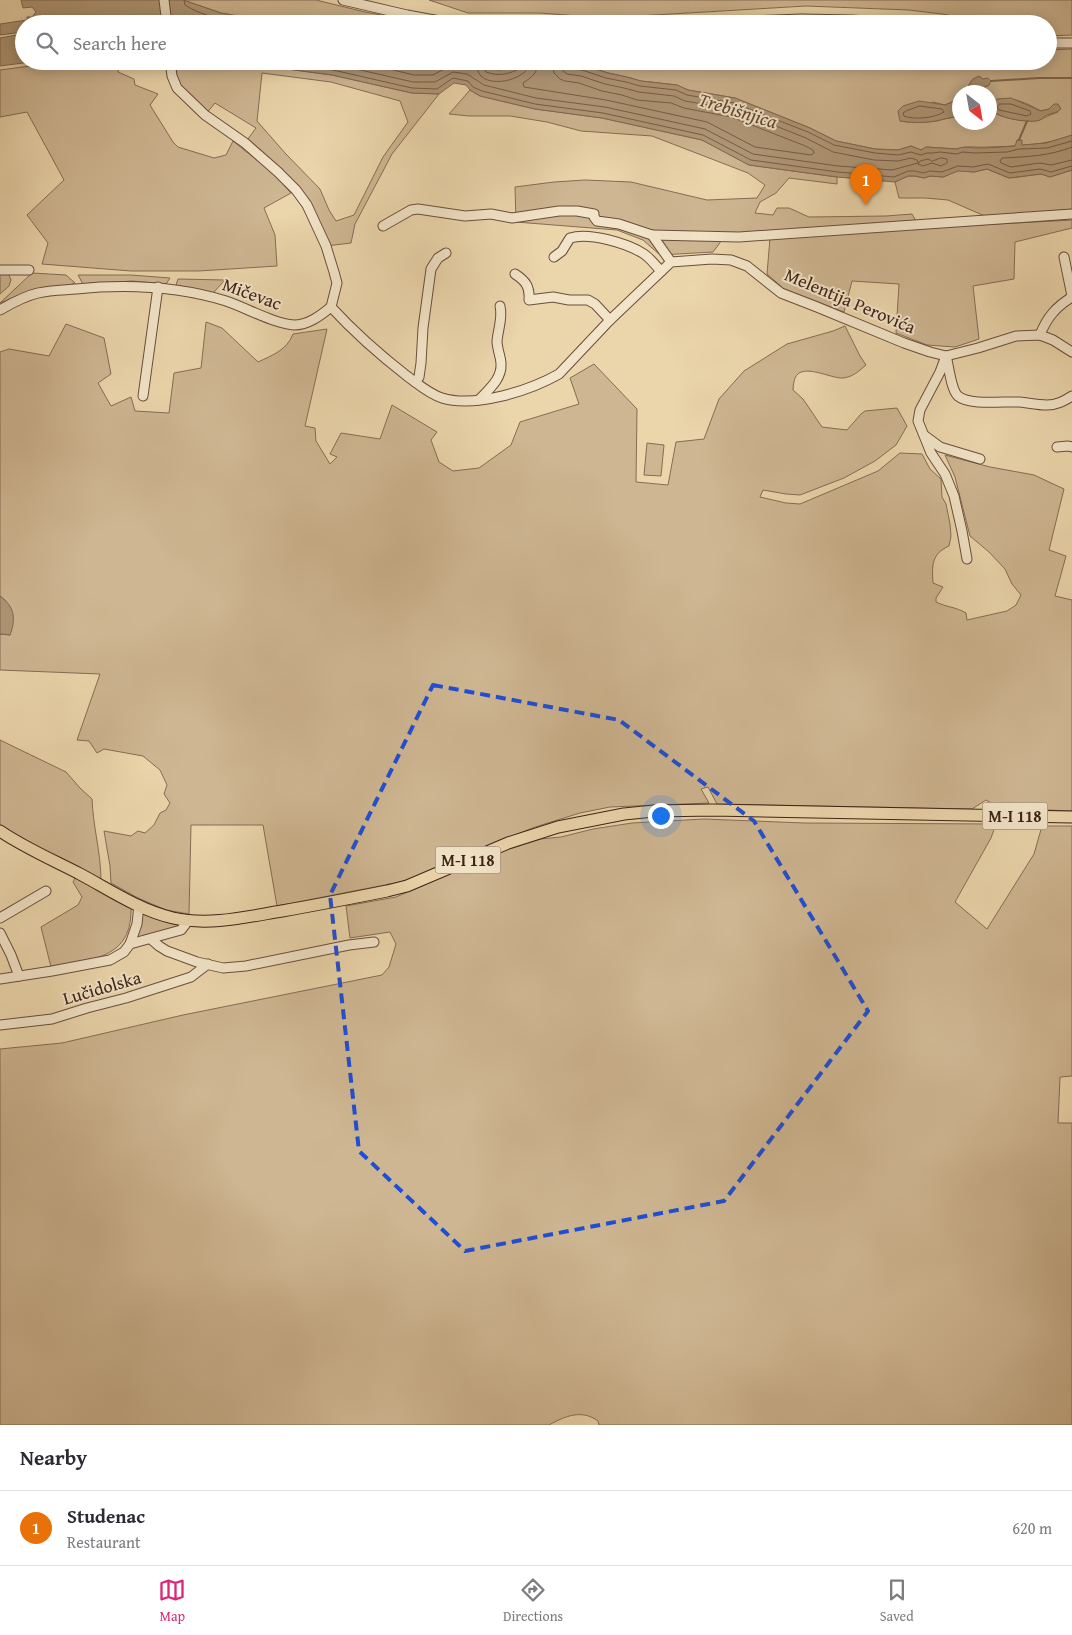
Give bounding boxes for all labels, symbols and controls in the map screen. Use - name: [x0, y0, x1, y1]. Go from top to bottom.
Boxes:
- search box: [15, 15, 1057, 70]
- icon: search: [33, 29, 61, 57]
- text: Search here: [73, 29, 167, 57]
- water label: Trebišnjica: [695, 85, 781, 135]
- north arrow: [952, 85, 997, 130]
- pin: 1: [850, 164, 882, 205]
- street label: Melentija Perovića: [780, 261, 920, 341]
- street label: Mičevac: [219, 270, 286, 317]
- road number: M-I 118: [982, 802, 1048, 829]
- your location: [648, 803, 674, 829]
- road number: M-I 118: [436, 846, 500, 874]
- street label: Lučidolska: [60, 963, 145, 1012]
- text: Nearby: [20, 1442, 87, 1473]
- text: Studenac: [67, 1502, 145, 1530]
- text: 1: [32, 1516, 40, 1540]
- text: 620 m: [1012, 1516, 1052, 1540]
- text: Restaurant: [67, 1530, 141, 1554]
- tab: Map: [158, 1576, 186, 1626]
- tab: Directions: [503, 1576, 563, 1626]
- tab: Saved: [880, 1576, 914, 1626]

